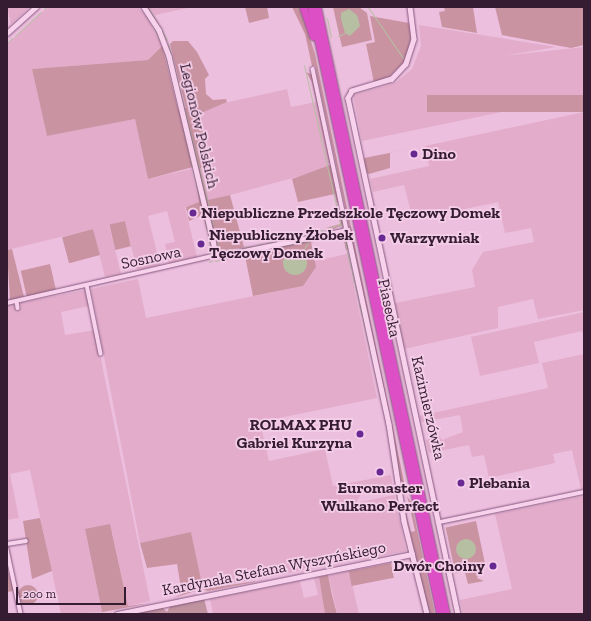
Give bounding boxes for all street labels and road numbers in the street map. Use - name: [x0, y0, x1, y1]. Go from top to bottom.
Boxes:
- street label: Legionów Polskich: [175, 61, 223, 191]
- street label: Sosnowa: [119, 242, 183, 274]
- street label: Piasecka: [373, 277, 405, 339]
- street label: Kazimierzówka: [407, 354, 449, 462]
- street label: Kardynała Stefana Wyszyńskiego: [160, 538, 388, 600]

